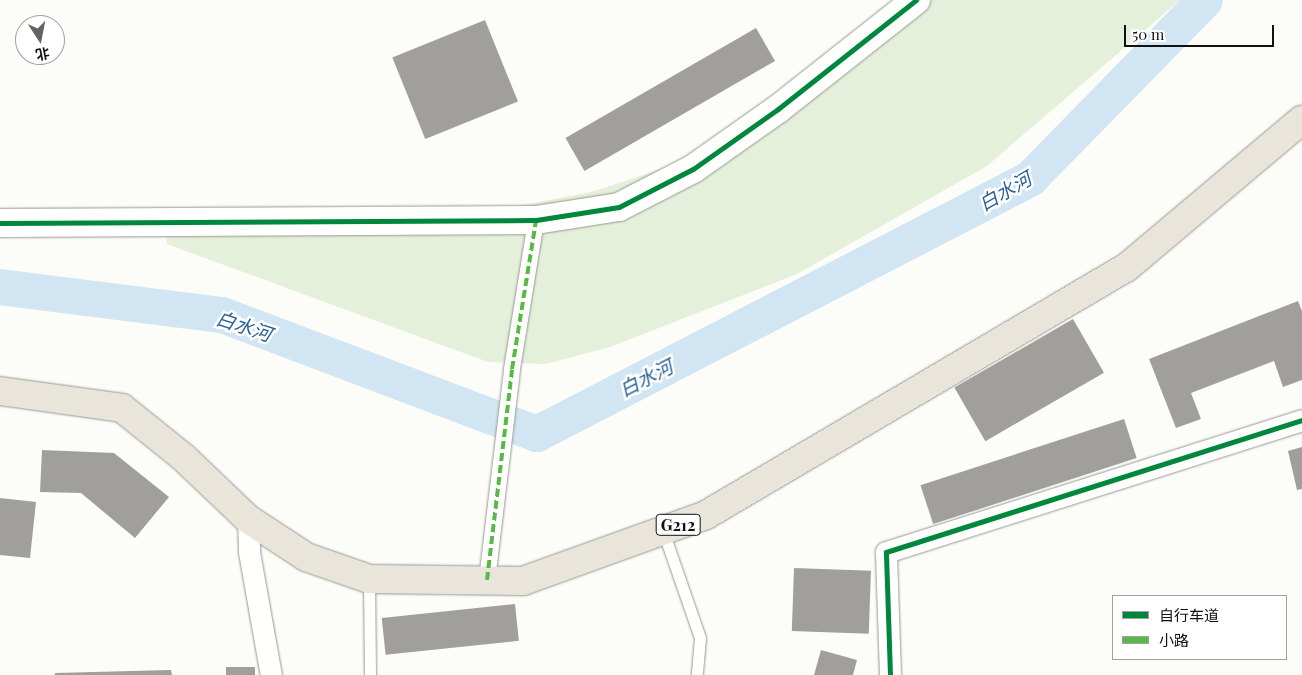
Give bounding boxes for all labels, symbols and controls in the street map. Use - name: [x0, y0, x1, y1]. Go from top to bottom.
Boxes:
- north arrow: [15, 15, 65, 65]
- scale bar: [1127, 15, 1277, 47]
- text: 50 m: [1132, 24, 1164, 44]
- text: 北: [34, 44, 51, 65]
- water label: 白水河: [975, 167, 1035, 215]
- water label: 白水河: [213, 306, 275, 346]
- water label: 白水河: [615, 355, 677, 401]
- road number: G212: [656, 512, 700, 538]
- legend: [1112, 595, 1287, 660]
- text: 自行车道: [1159, 605, 1219, 625]
- text: 小路: [1159, 630, 1189, 650]

